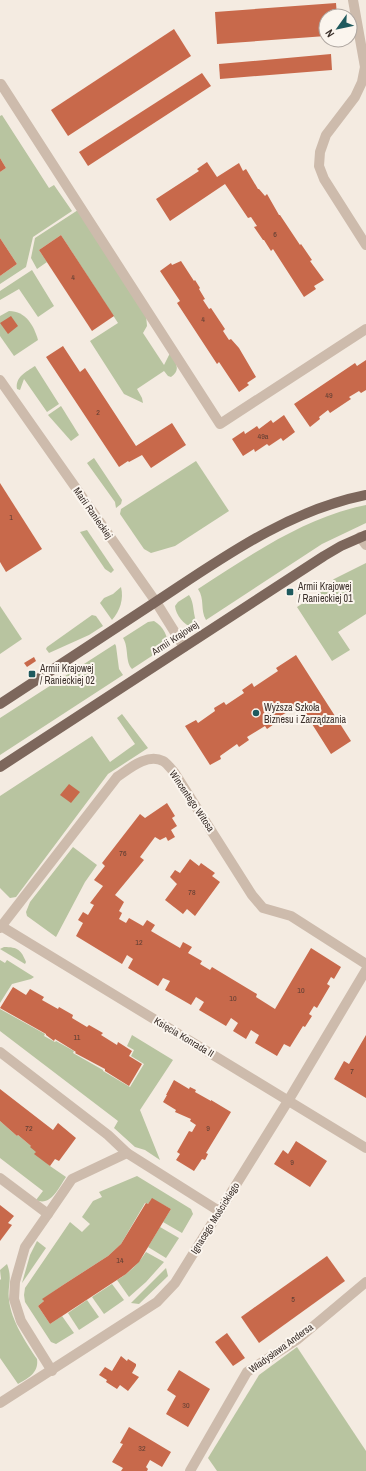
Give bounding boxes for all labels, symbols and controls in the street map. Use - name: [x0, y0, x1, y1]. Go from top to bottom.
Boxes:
- north arrow: [318, 8, 358, 48]
- text: N: [322, 27, 337, 40]
- house number: 6: [273, 229, 277, 239]
- house number: 4: [71, 272, 75, 282]
- house number: 4: [201, 314, 205, 324]
- house number: 49: [325, 390, 333, 400]
- house number: 2: [96, 407, 100, 417]
- house number: 49a: [258, 431, 269, 441]
- street label: Marii Ranieckiej: [71, 485, 116, 541]
- house number: 1: [9, 512, 13, 522]
- place label: Armii Krajowej / Ranieckiej 01: [297, 580, 353, 605]
- marker: Armii Krajowej / Ranieckiej 01: [285, 587, 295, 597]
- street label: Armii Krajowej: [148, 618, 201, 659]
- place label: Armii Krajowej / Ranieckiej 02: [39, 662, 95, 687]
- marker: Armii Krajowej / Ranieckiej 02: [27, 669, 37, 679]
- place label: Wyższa Szkoła Biznesu i Zarządzania: [264, 701, 346, 726]
- marker: Wyższa Szkoła Biznesu i Zarządzania: [251, 708, 261, 718]
- street label: Wincentego Witosa: [167, 768, 218, 835]
- house number: 76: [119, 848, 127, 858]
- house number: 78: [188, 887, 196, 897]
- house number: 12: [135, 937, 143, 947]
- house number: 10: [297, 985, 305, 995]
- house number: 10: [229, 993, 237, 1003]
- street label: Księcia Konrada II: [152, 1014, 216, 1060]
- house number: 11: [74, 1032, 81, 1042]
- house number: 7: [350, 1066, 354, 1076]
- house number: 72: [25, 1123, 33, 1133]
- house number: 9: [206, 1123, 210, 1133]
- house number: 9: [290, 1157, 294, 1167]
- street label: Ignacego Mościckiego: [188, 1179, 242, 1256]
- house number: 14: [116, 1255, 124, 1265]
- house number: 5: [291, 1294, 295, 1304]
- street label: Władysława Andersa: [246, 1320, 316, 1376]
- house number: 30: [182, 1400, 190, 1410]
- house number: 32: [138, 1443, 146, 1453]

